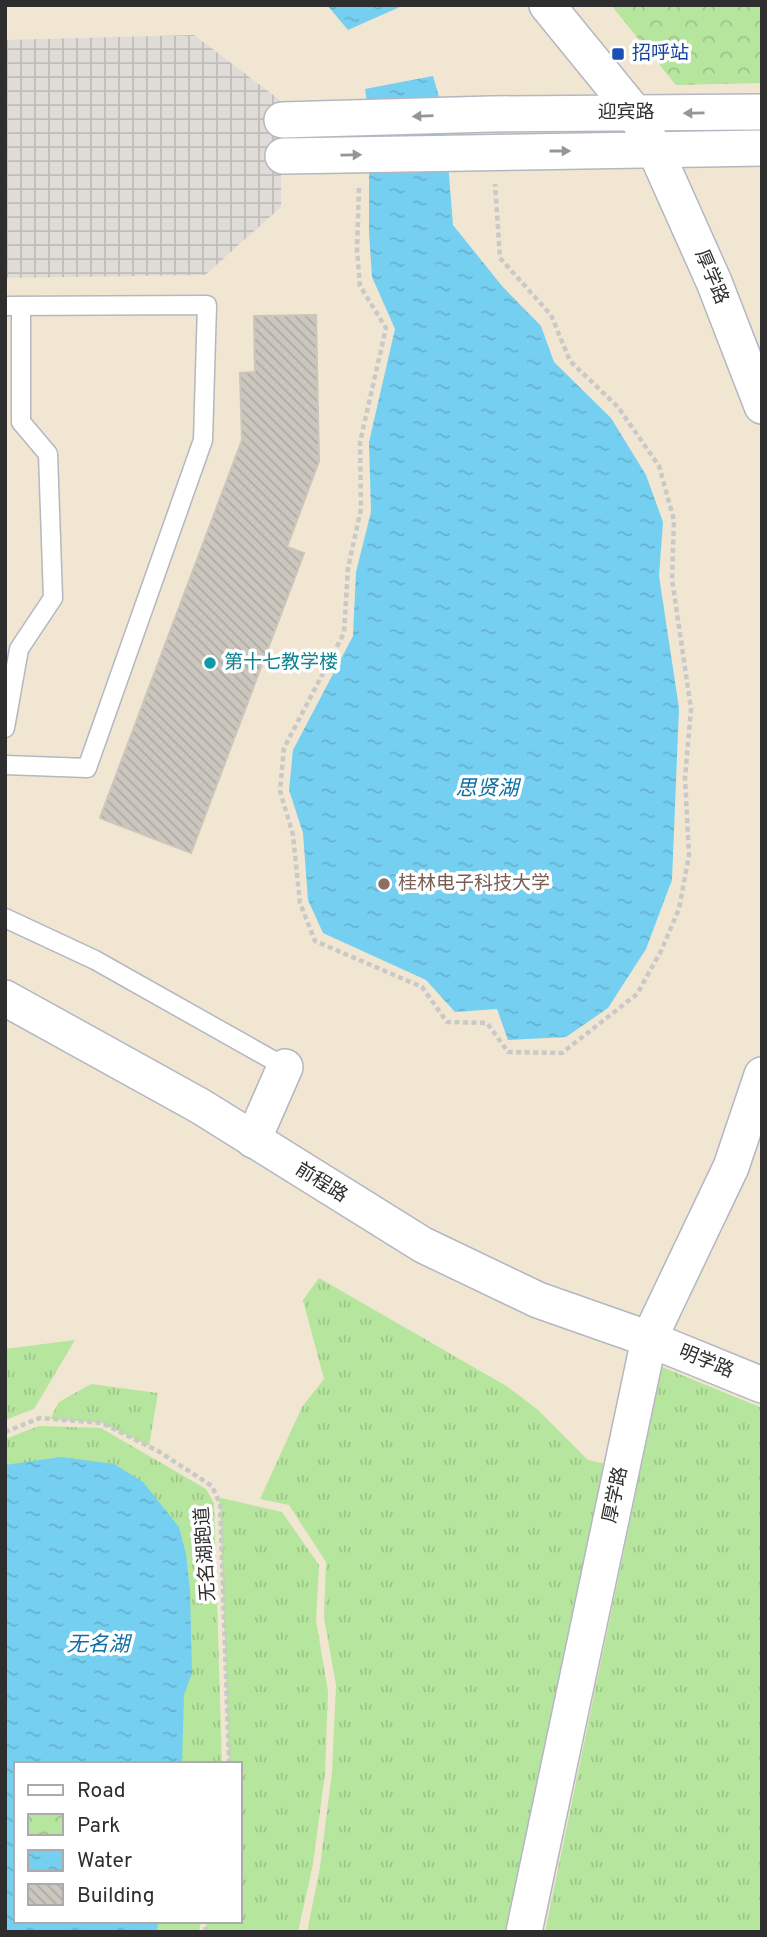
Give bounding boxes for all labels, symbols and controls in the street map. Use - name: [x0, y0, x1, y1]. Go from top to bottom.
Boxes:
- place label: 招呼站: [632, 42, 689, 66]
- marker: 招呼站: [610, 46, 626, 62]
- street label: 迎宾路: [597, 101, 655, 125]
- one-way arrow: [682, 107, 704, 118]
- one-way arrow: [411, 110, 433, 121]
- one-way arrow: [550, 145, 572, 157]
- one-way arrow: [340, 149, 362, 161]
- street label: 厚学路: [689, 246, 733, 308]
- place label: 第十七教学楼: [224, 651, 338, 675]
- marker: 第十七教学楼: [202, 655, 218, 671]
- water label: 思贤湖: [456, 776, 521, 803]
- place label: 桂林电子科技大学: [398, 872, 550, 896]
- marker: 桂林电子科技大学: [376, 876, 392, 892]
- street label: 前程路: [290, 1158, 352, 1208]
- street label: 明学路: [675, 1340, 737, 1384]
- street label: 厚学路: [598, 1465, 634, 1525]
- street label: 无名湖跑道: [191, 1506, 221, 1602]
- water label: 无名湖: [67, 1632, 132, 1659]
- legend: [14, 1762, 242, 1923]
- text: Road: [77, 1778, 126, 1805]
- text: Park: [77, 1813, 120, 1840]
- text: Water: [77, 1848, 132, 1875]
- text: Building: [77, 1883, 155, 1910]

